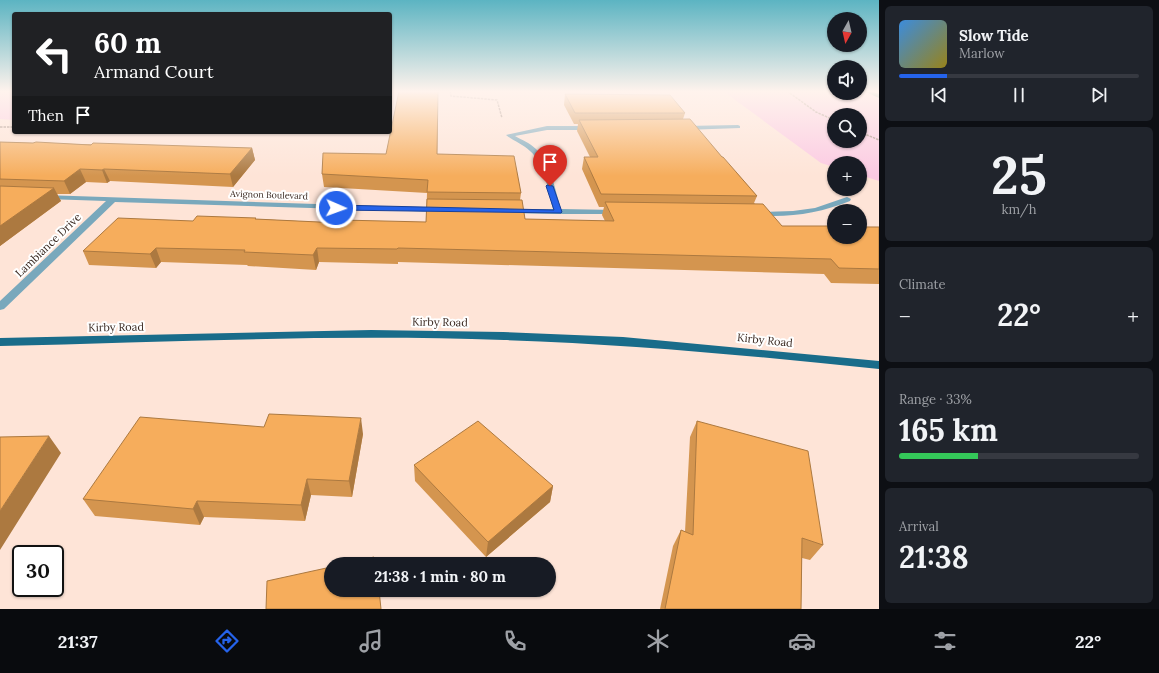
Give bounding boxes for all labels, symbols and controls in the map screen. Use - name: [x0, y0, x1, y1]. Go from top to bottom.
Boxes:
- north arrow: [827, 12, 867, 52]
- map controls: [827, 12, 867, 244]
- text: 60 m: [94, 25, 161, 61]
- text: Slow Tide: [959, 26, 1029, 45]
- icon: left: [28, 28, 80, 80]
- text: Marlow: [959, 45, 1005, 62]
- text: Armand Court: [94, 60, 214, 83]
- button: sound: [827, 60, 867, 100]
- icon: previous: [928, 84, 950, 106]
- icon: pause: [1008, 84, 1030, 106]
- icon: next: [1088, 84, 1110, 106]
- icon: arrive: [72, 104, 94, 126]
- text: Then: [28, 106, 64, 125]
- button: search: [827, 108, 867, 148]
- text: 25: [991, 142, 1047, 208]
- pin: [533, 145, 567, 186]
- icon: arrive: [539, 151, 561, 173]
- button: +: [827, 156, 867, 196]
- position arrow: [315, 187, 357, 229]
- street label: Avignon Boulevard: [229, 188, 309, 201]
- text: km/h: [1001, 201, 1037, 218]
- button: −: [827, 204, 867, 244]
- street label: Lambiance Drive: [12, 210, 84, 280]
- text: Climate: [899, 276, 946, 293]
- text: 22°: [997, 296, 1041, 334]
- text: −: [899, 302, 911, 330]
- text: +: [1127, 302, 1139, 330]
- street label: Kirby Road: [412, 315, 468, 329]
- street label: Kirby Road: [88, 320, 144, 334]
- street label: Kirby Road: [736, 330, 794, 350]
- text: Range · 33%: [899, 391, 972, 408]
- text: 165 km: [899, 411, 998, 449]
- text: Arrival: [899, 518, 939, 535]
- text: 21:38: [899, 538, 969, 576]
- speed limit sign: 30: [12, 545, 64, 597]
- text: 21:38 · 1 min · 80 m: [374, 567, 506, 586]
- icon: directions: [213, 627, 241, 655]
- icon: music: [357, 627, 385, 655]
- icon: phone: [501, 627, 529, 655]
- icon: climate: [644, 627, 672, 655]
- icon: car: [788, 627, 816, 655]
- icon: filters: [931, 627, 959, 655]
- text: 21:37: [58, 630, 98, 653]
- text: 22°: [1075, 630, 1101, 653]

